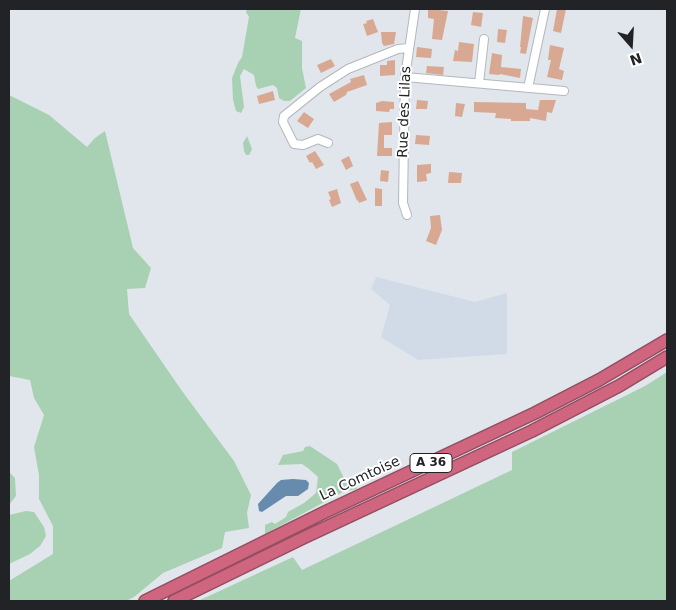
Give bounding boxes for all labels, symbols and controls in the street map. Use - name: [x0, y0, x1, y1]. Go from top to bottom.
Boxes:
- north arrow: [606, 20, 656, 70]
- text: N: [628, 50, 644, 69]
- street label: Rue des Lilas: [395, 66, 415, 158]
- street label: La Comtoise: [317, 453, 403, 505]
- road number: A 36: [410, 453, 452, 472]

